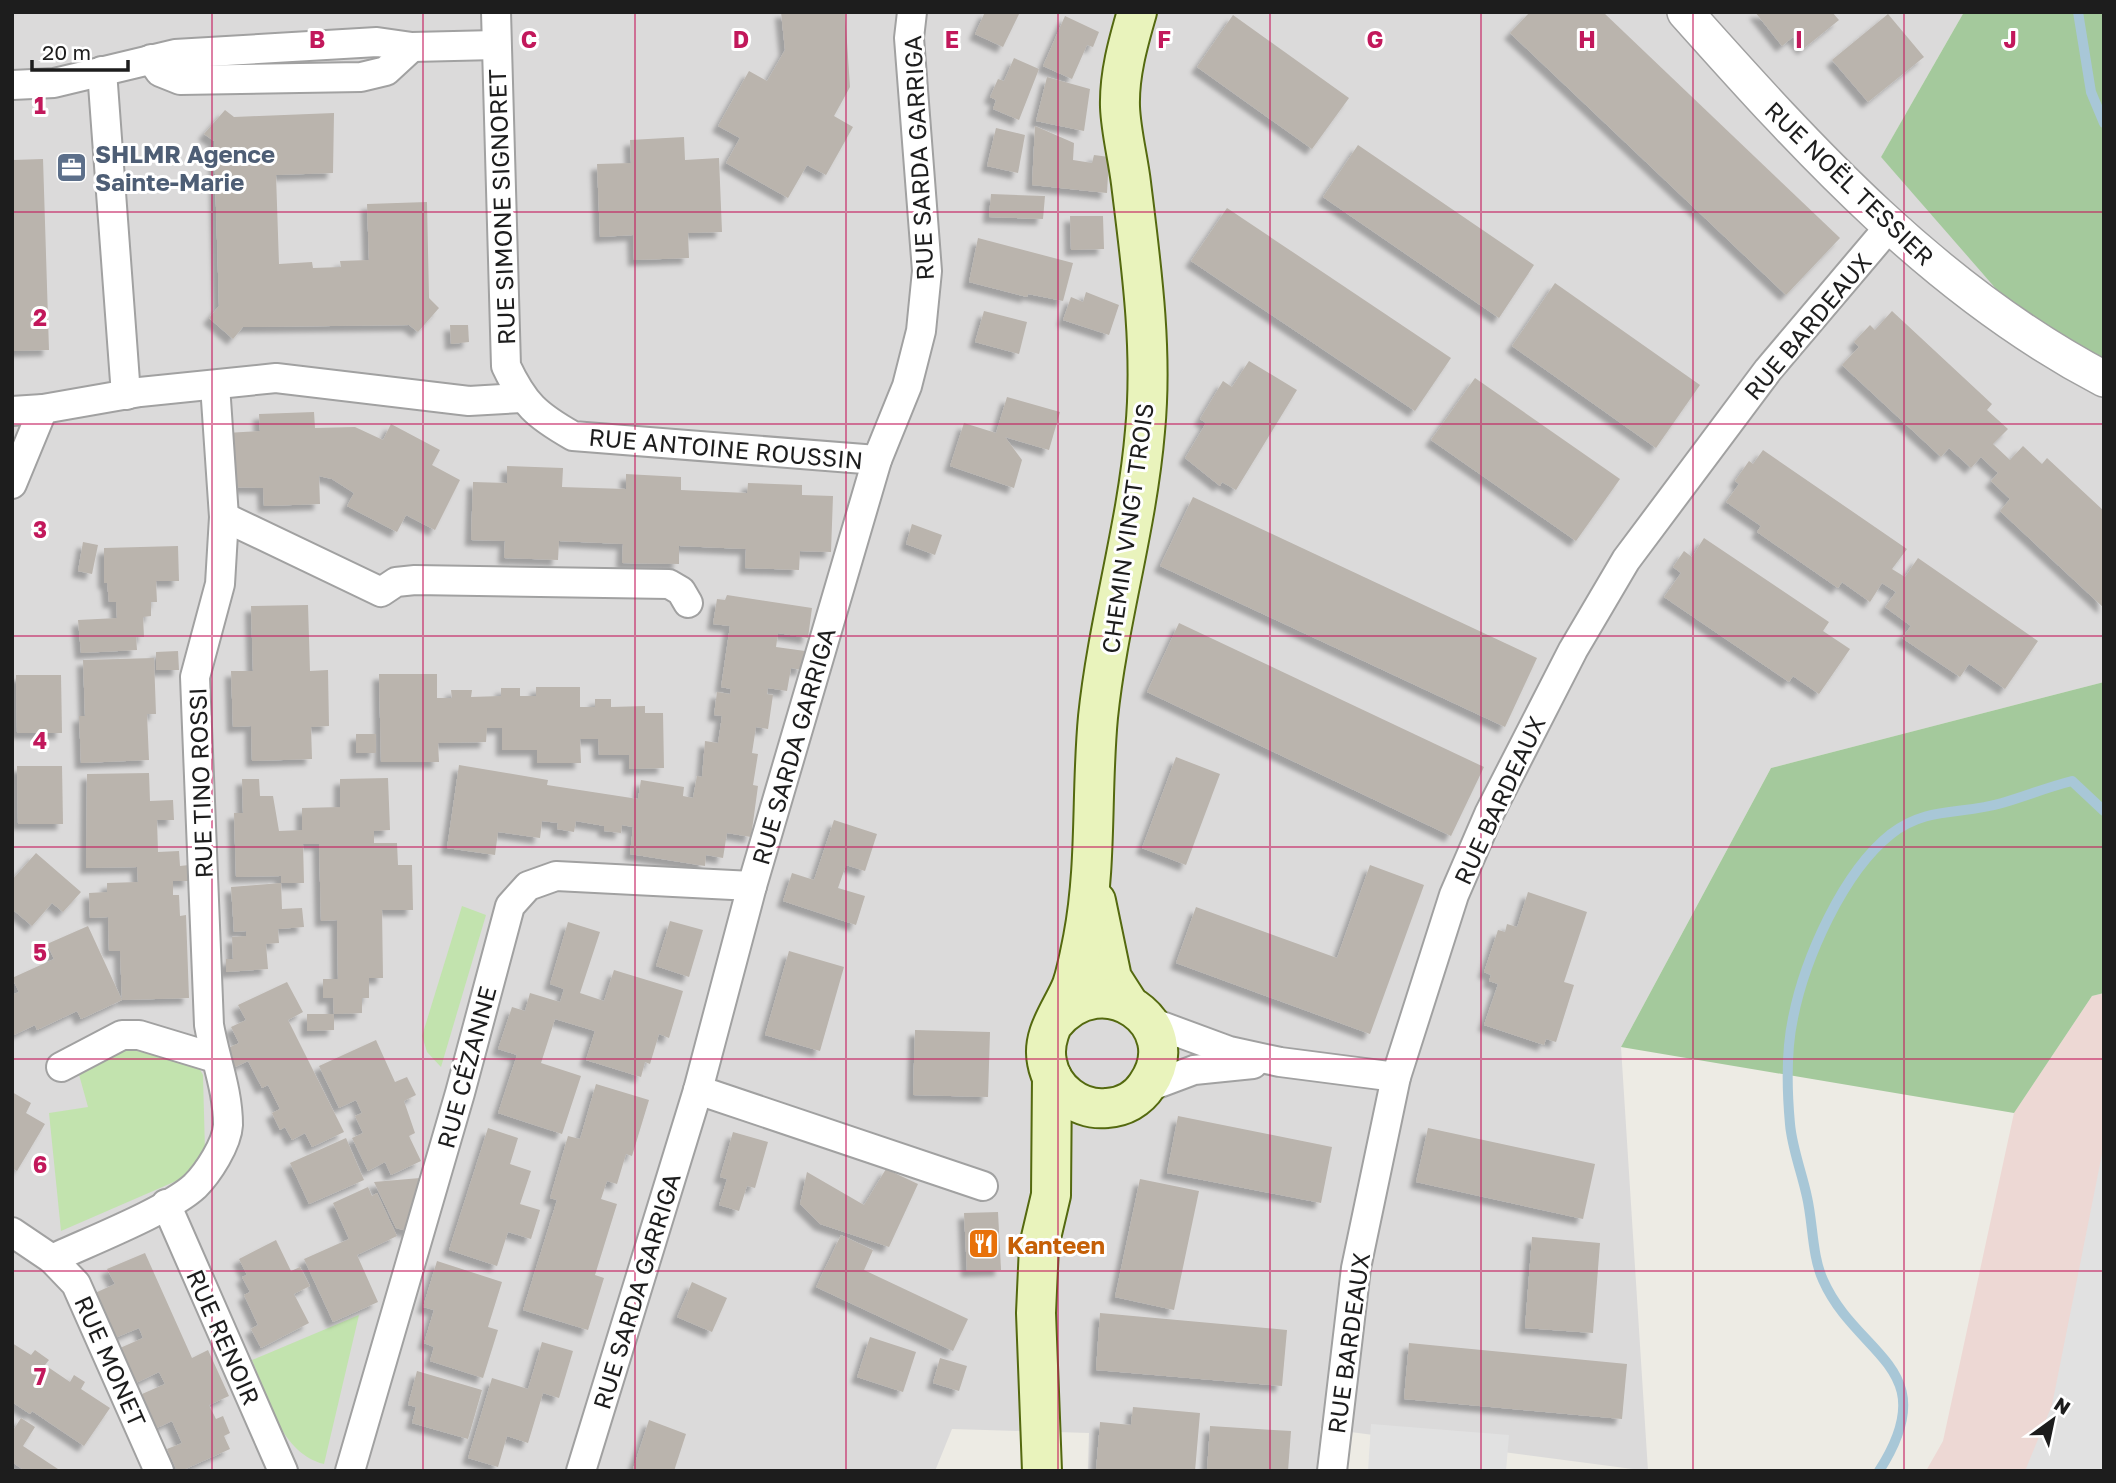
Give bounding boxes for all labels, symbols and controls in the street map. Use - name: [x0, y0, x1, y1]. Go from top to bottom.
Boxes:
- text: B: [309, 25, 325, 53]
- text: C: [521, 25, 537, 53]
- text: D: [733, 25, 749, 53]
- text: E: [945, 25, 959, 53]
- text: F: [1157, 25, 1171, 53]
- text: G: [1367, 25, 1383, 53]
- text: H: [1578, 25, 1596, 53]
- text: I: [1795, 25, 1803, 53]
- text: J: [2003, 25, 2017, 53]
- scale bar: [32, 28, 128, 72]
- street label: RUE SARDA GARRIGA: [897, 35, 939, 281]
- text: 20 m: [42, 39, 91, 65]
- street label: RUE SIMONE SIGNORET: [482, 68, 520, 346]
- text: 1: [34, 91, 46, 119]
- street label: RUE NOËL TESSIER: [1760, 95, 1940, 271]
- place label: SHLMR Agence Sainte-Marie: [95, 139, 275, 196]
- office icon: SHLMR Agence Sainte-Marie: [55, 150, 89, 184]
- street label: RUE BARDEAUX: [1737, 247, 1877, 405]
- text: 2: [33, 303, 47, 331]
- street label: CHEMIN VINGT TROIS: [1095, 401, 1159, 655]
- street label: RUE ANTOINE ROUSSIN: [588, 422, 864, 474]
- text: 3: [33, 515, 47, 543]
- street label: RUE SARDA GARRIGA: [745, 624, 841, 868]
- street label: RUE TINO ROSSI: [182, 687, 218, 879]
- street label: RUE BARDEAUX: [1447, 711, 1551, 889]
- text: 4: [33, 726, 47, 754]
- text: 5: [33, 938, 47, 966]
- street label: RUE CÉZANNE: [430, 983, 502, 1151]
- text: 6: [33, 1150, 47, 1178]
- street label: RUE SARDA GARRIGA: [586, 1169, 686, 1413]
- restaurant icon: Kanteen: [967, 1227, 1001, 1261]
- place label: Kanteen: [1007, 1230, 1105, 1259]
- street label: RUE BARDEAUX: [1321, 1251, 1375, 1435]
- street label: RUE RENOIR: [181, 1265, 267, 1409]
- street label: RUE MONET: [69, 1291, 153, 1431]
- text: 7: [34, 1362, 46, 1390]
- north arrow: [2018, 1385, 2088, 1455]
- text: N: [2050, 1392, 2075, 1419]

